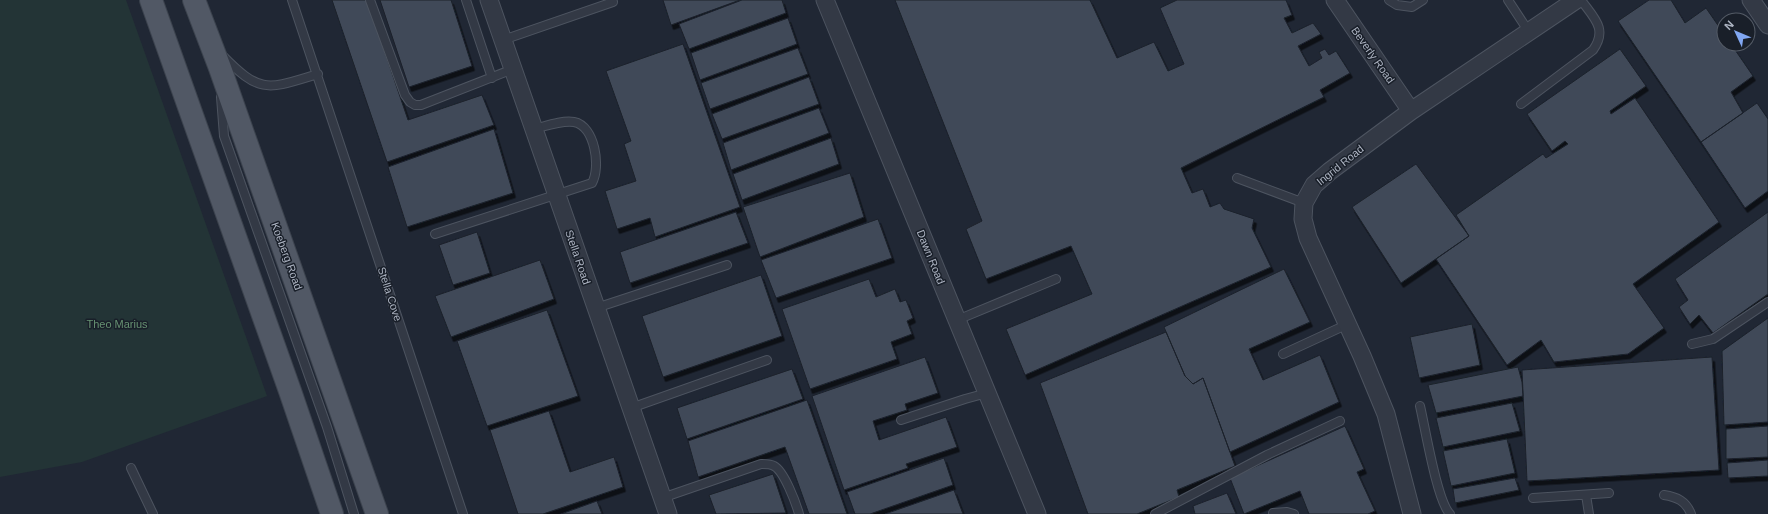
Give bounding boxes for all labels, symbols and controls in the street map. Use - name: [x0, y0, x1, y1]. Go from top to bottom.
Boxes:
- north arrow: [1716, 12, 1756, 52]
- text: N: [1722, 18, 1736, 32]
- street label: Beverly Road: [1349, 25, 1397, 85]
- street label: Ingrid Road: [1314, 142, 1366, 188]
- street label: Koeberg Road: [269, 221, 305, 291]
- street label: Stella Road: [563, 228, 593, 286]
- street label: Dawn Road: [915, 228, 947, 286]
- street label: Stella Cove: [376, 265, 404, 323]
- park label: Theo Marius: [86, 318, 148, 330]

